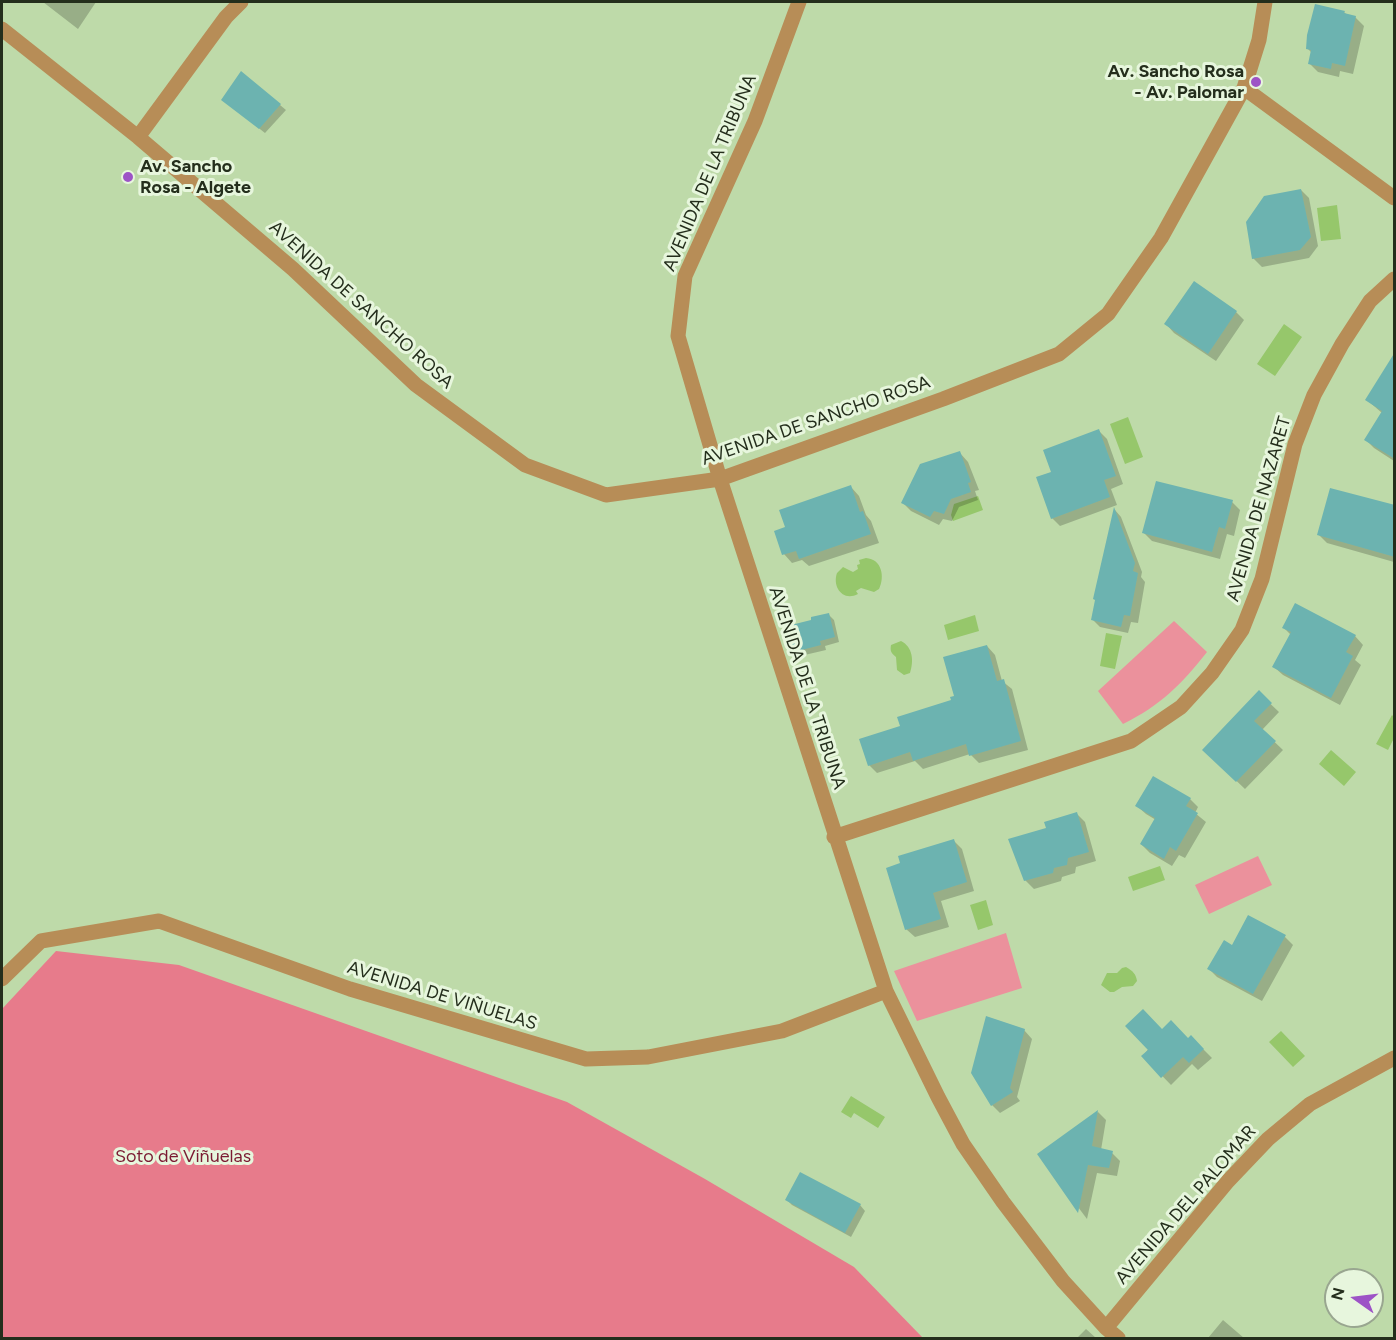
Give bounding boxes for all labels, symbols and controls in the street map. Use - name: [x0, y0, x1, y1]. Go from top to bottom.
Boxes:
- place label: Av. Sancho Rosa - Av. Palomar: [1108, 61, 1244, 104]
- street label: AVENIDA DE LA TRIBUNA: [659, 71, 761, 275]
- marker: Av. Sancho Rosa - Av. Palomar: [1249, 75, 1263, 89]
- place label: Av. Sancho Rosa - Algete: [140, 156, 251, 198]
- marker: Av. Sancho Rosa - Algete: [121, 170, 135, 184]
- street label: AVENIDA DE SANCHO ROSA: [264, 217, 458, 393]
- street label: AVENIDA DE SANCHO ROSA: [699, 372, 933, 470]
- street label: AVENIDA DE NAZARET: [1222, 414, 1296, 604]
- street label: AVENIDA DE LA TRIBUNA: [764, 584, 850, 792]
- street label: AVENIDA DE VIÑUELAS: [345, 957, 539, 1035]
- street label: AVENIDA DEL PALOMAR: [1111, 1121, 1261, 1289]
- park label: Soto de Viñuelas: [115, 1146, 251, 1168]
- north arrow: [1324, 1268, 1384, 1328]
- text: N: [1327, 1286, 1349, 1302]

